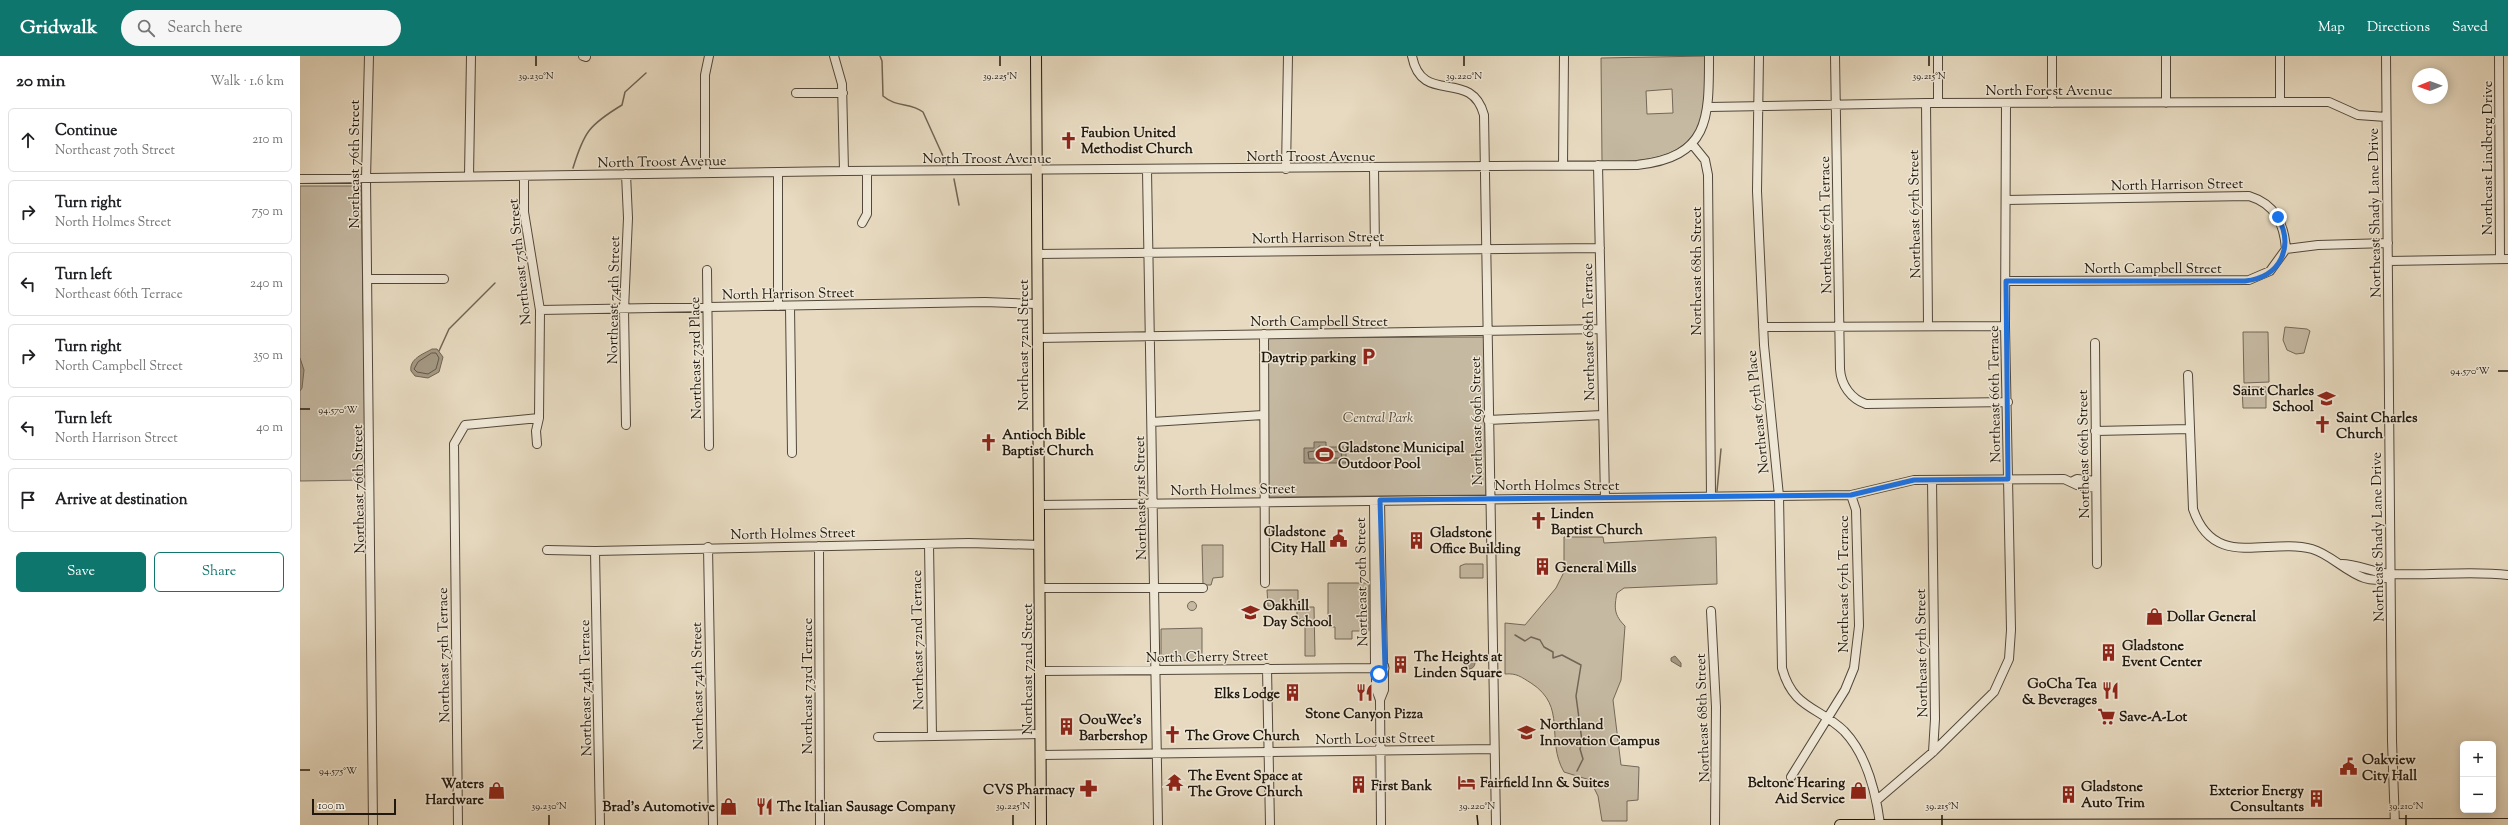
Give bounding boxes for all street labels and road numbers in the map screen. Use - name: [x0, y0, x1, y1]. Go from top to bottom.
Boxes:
- street label: Northeast Lindberg Drive: [2479, 81, 2499, 235]
- street label: North Forest Avenue: [1986, 82, 2112, 102]
- street label: Northeast 76th Street: [346, 99, 366, 229]
- street label: Northeast Shady Lane Drive: [2365, 128, 2387, 298]
- street label: North Troost Avenue: [1246, 148, 1376, 168]
- street label: Northeast 67th Street: [1905, 149, 1927, 279]
- street label: North Troost Avenue: [922, 150, 1052, 170]
- street label: North Troost Avenue: [597, 152, 727, 174]
- street label: Northeast 67th Terrace: [1816, 156, 1838, 294]
- street label: North Harrison Street: [2111, 175, 2244, 197]
- street label: Northeast 75th Street: [504, 197, 538, 326]
- street label: Northeast 68th Street: [1688, 206, 1708, 336]
- street label: North Harrison Street: [1252, 228, 1385, 250]
- street label: Northeast 74th Street: [604, 236, 626, 364]
- street label: North Campbell Street: [2084, 260, 2222, 280]
- street label: Northeast 68th Terrace: [1579, 263, 1601, 401]
- street label: Northeast 72nd Street: [1015, 279, 1035, 411]
- street label: North Harrison Street: [722, 284, 855, 306]
- street label: Northeast 73rd Place: [686, 296, 708, 419]
- street label: North Campbell Street: [1250, 313, 1388, 333]
- street label: Northeast 66th Terrace: [1985, 325, 2007, 463]
- street label: Northeast 67th Place: [1743, 349, 1775, 474]
- street label: Northeast 69th Street: [1467, 356, 1489, 486]
- street label: Northeast 66th Street: [2074, 389, 2096, 519]
- street label: Northeast 76th Street: [349, 424, 371, 554]
- street label: Northeast 71st Street: [1131, 435, 1153, 560]
- street label: Northeast Shady Lane Drive: [2368, 452, 2390, 622]
- street label: North Holmes Street: [1494, 477, 1620, 497]
- street label: North Holmes Street: [1170, 480, 1296, 502]
- street label: Northeast 67th Terrace: [1835, 515, 1855, 653]
- street label: Northeast 70th Street: [1352, 517, 1374, 647]
- street label: North Holmes Street: [730, 524, 856, 546]
- street label: Northeast 72nd Terrace: [908, 570, 930, 710]
- street label: Northeast 75th Terrace: [434, 587, 456, 723]
- street label: Northeast 67th Street: [1912, 588, 1934, 718]
- street label: Northeast 72nd Street: [1019, 603, 1039, 735]
- street label: Northeast 73rd Terrace: [799, 618, 819, 754]
- street label: Northeast 74th Terrace: [576, 619, 598, 756]
- street label: Northeast 74th Street: [688, 622, 710, 750]
- street label: North Cherry Street: [1146, 647, 1269, 669]
- street label: Northeast 68th Street: [1692, 653, 1716, 783]
- street label: North Locust Street: [1315, 729, 1435, 751]

